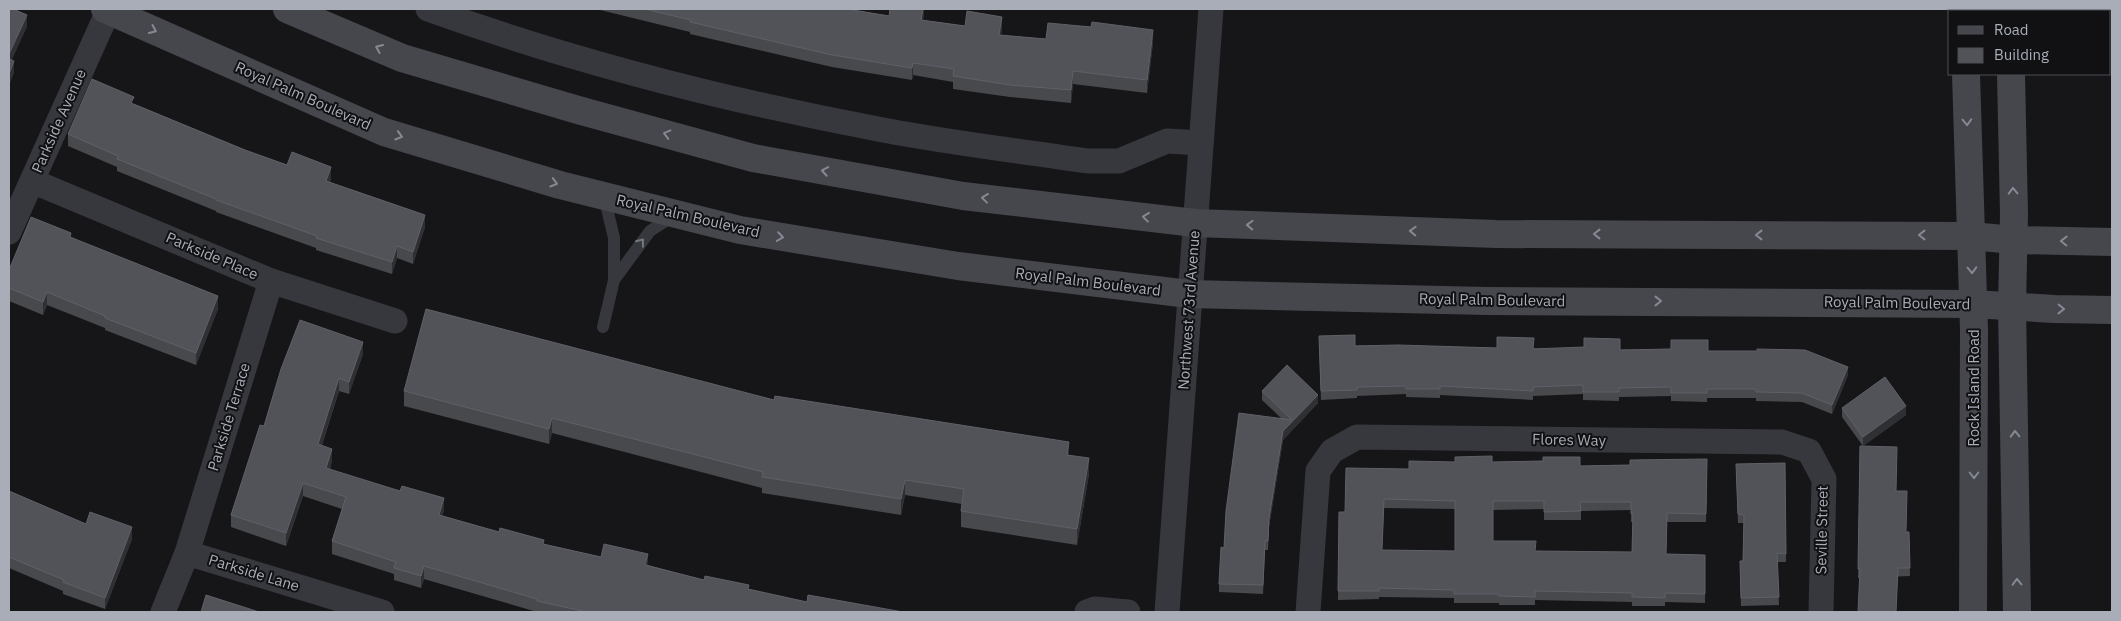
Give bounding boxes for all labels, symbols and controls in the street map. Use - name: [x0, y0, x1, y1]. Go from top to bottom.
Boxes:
- legend: [1948, 10, 2111, 75]
- text: Road: [1994, 20, 2029, 39]
- one-way arrow: [148, 24, 157, 34]
- one-way arrow: [375, 43, 384, 54]
- text: Building: [1994, 45, 2049, 64]
- street label: Royal Palm Boulevard: [232, 57, 374, 134]
- street label: Parkside Avenue: [27, 66, 90, 176]
- one-way arrow: [1962, 119, 1973, 127]
- one-way arrow: [663, 130, 671, 140]
- one-way arrow: [394, 131, 402, 141]
- one-way arrow: [821, 166, 829, 176]
- one-way arrow: [550, 177, 559, 188]
- one-way arrow: [2008, 187, 2019, 195]
- street label: Royal Palm Boulevard: [615, 190, 762, 241]
- one-way arrow: [981, 193, 989, 204]
- one-way arrow: [1142, 212, 1150, 223]
- one-way arrow: [1246, 220, 1254, 230]
- one-way arrow: [1408, 226, 1416, 236]
- street label: Parkside Place: [163, 228, 261, 284]
- one-way arrow: [1593, 229, 1600, 239]
- street label: Northwest 73rd Avenue: [1173, 230, 1204, 390]
- one-way arrow: [1755, 230, 1763, 240]
- one-way arrow: [1918, 230, 1926, 241]
- one-way arrow: [776, 231, 785, 241]
- one-way arrow: [2059, 236, 2067, 247]
- one-way arrow: [635, 238, 644, 248]
- street label: Royal Palm Boulevard: [1014, 263, 1162, 300]
- one-way arrow: [1967, 266, 1977, 274]
- street label: Royal Palm Boulevard: [1419, 289, 1565, 310]
- street label: Royal Palm Boulevard: [1824, 292, 1970, 313]
- one-way arrow: [1654, 296, 1662, 306]
- one-way arrow: [2058, 304, 2065, 314]
- street label: Rock Island Road: [1964, 329, 1983, 447]
- street label: Parkside Terrace: [203, 360, 254, 473]
- street label: Flores Way: [1532, 429, 1607, 450]
- one-way arrow: [2010, 429, 2020, 437]
- one-way arrow: [1969, 472, 1979, 479]
- street label: Seville Street: [1811, 485, 1832, 575]
- street label: Parkside Lane: [206, 550, 302, 595]
- one-way arrow: [2012, 578, 2022, 586]

